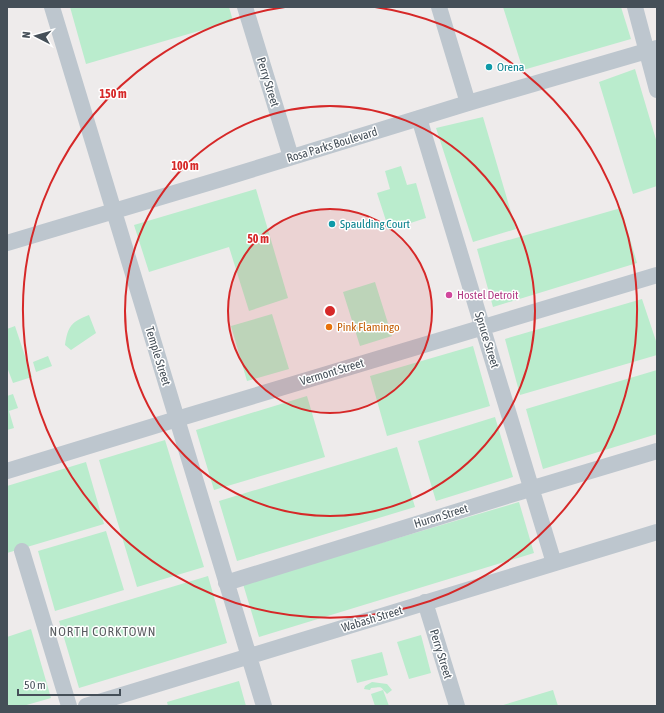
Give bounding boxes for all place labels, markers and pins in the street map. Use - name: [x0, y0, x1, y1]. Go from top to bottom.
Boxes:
- place label: Orena: [497, 60, 524, 74]
- marker: Orena: [484, 62, 494, 72]
- place label: Spaulding Court: [340, 217, 410, 231]
- marker: Spaulding Court: [327, 219, 337, 229]
- place label: Hostel Detroit: [457, 288, 519, 302]
- marker: Hostel Detroit: [444, 290, 454, 300]
- centre of rings: [323, 304, 337, 318]
- place label: Pink Flamingo: [337, 320, 400, 334]
- marker: Pink Flamingo: [324, 322, 334, 332]

